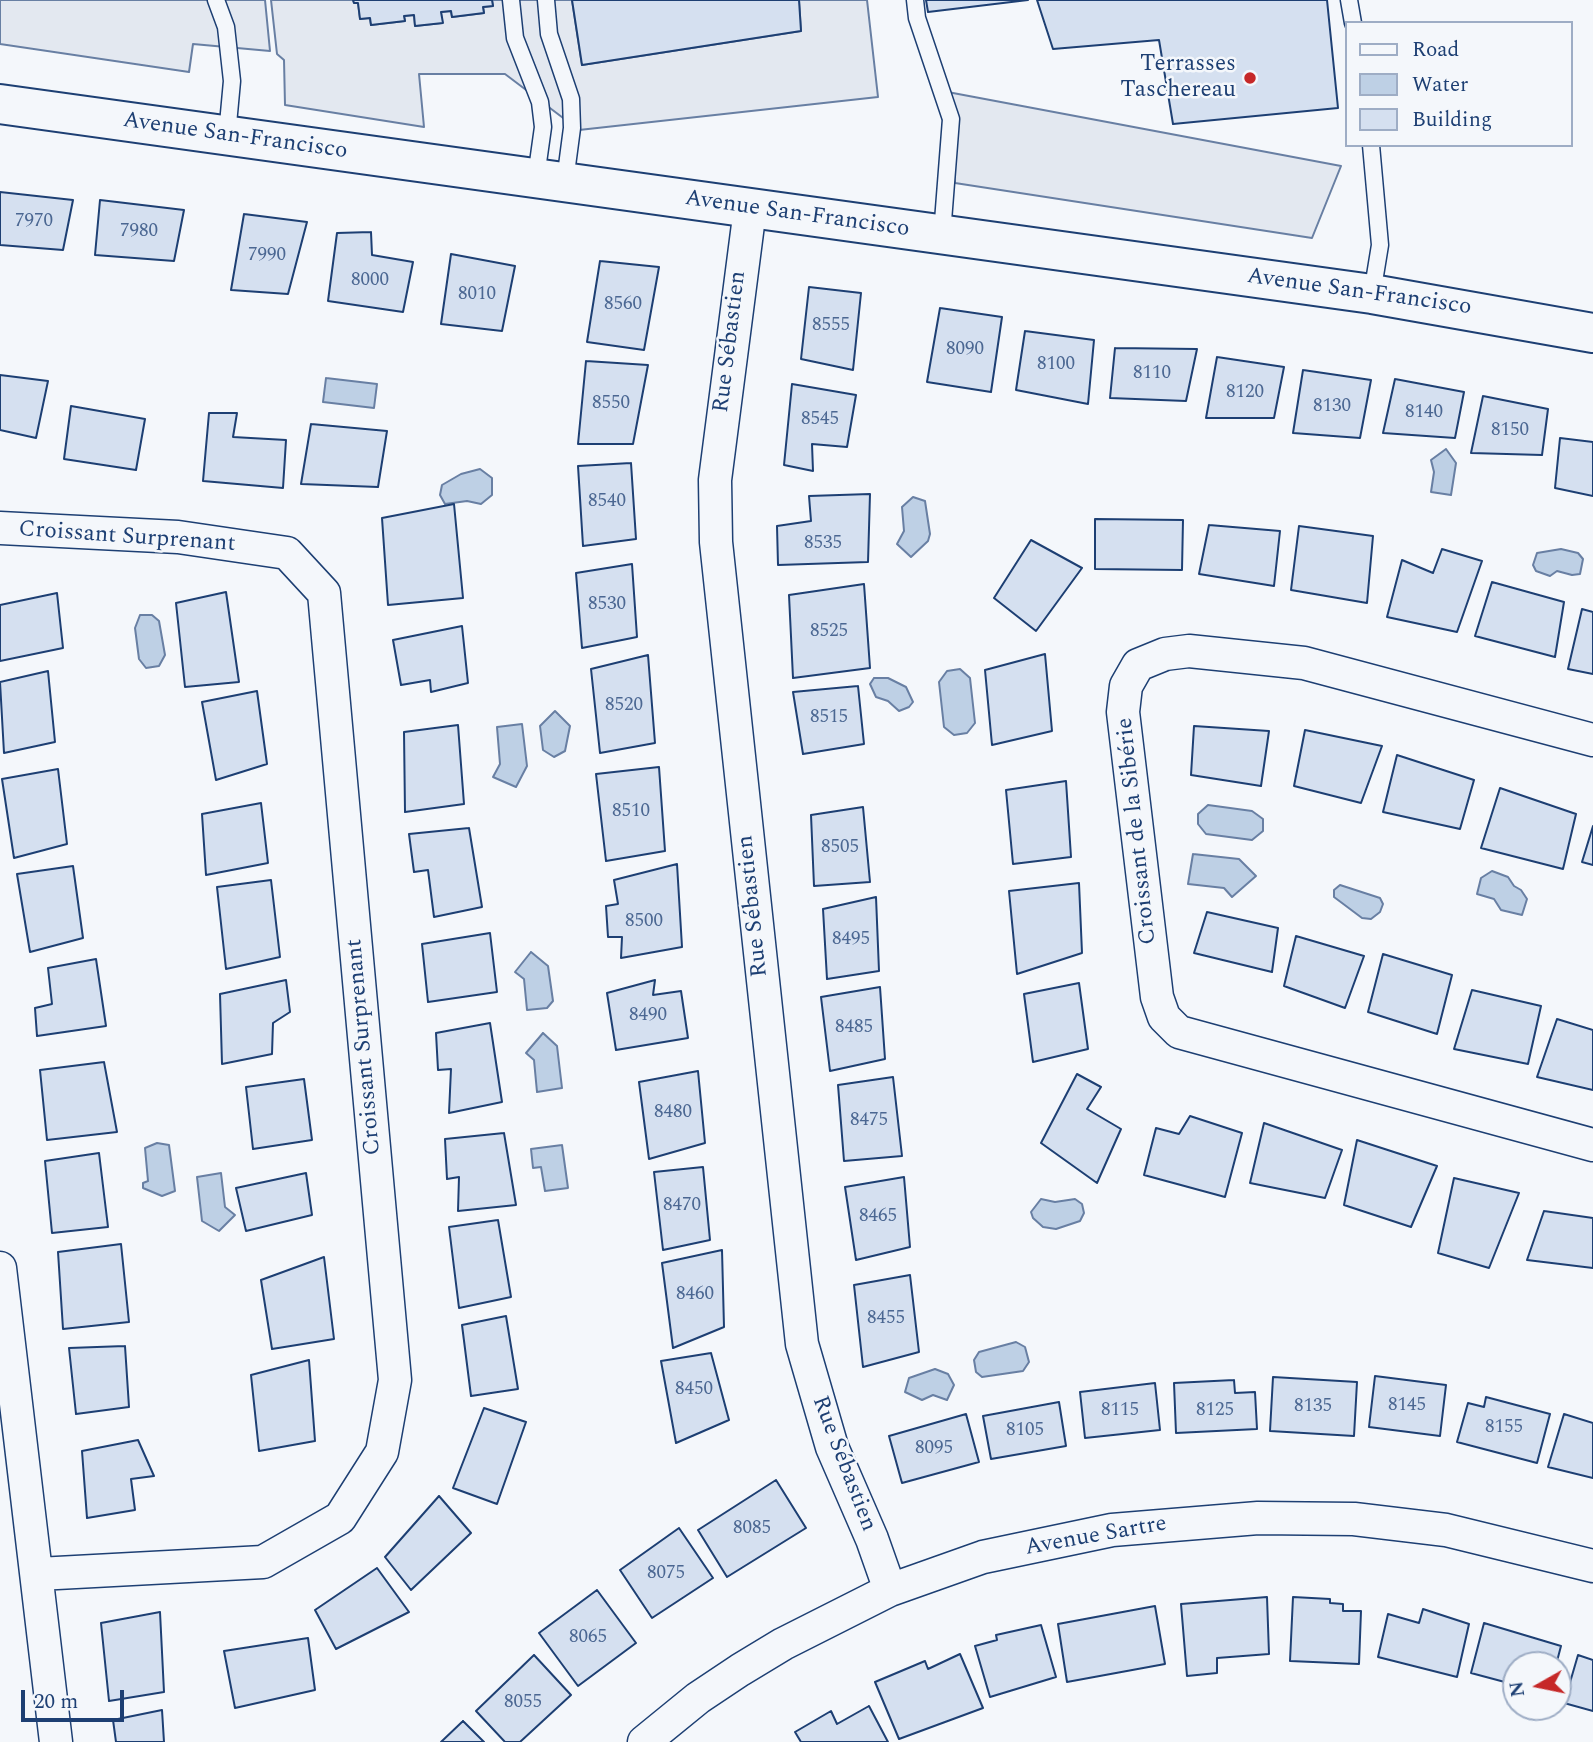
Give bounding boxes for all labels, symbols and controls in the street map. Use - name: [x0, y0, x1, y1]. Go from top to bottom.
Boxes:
- legend: [1344, 21, 1572, 147]
- text: Road: [1412, 34, 1459, 66]
- place label: Terrasses Taschereau: [1120, 51, 1236, 105]
- text: Water: [1412, 69, 1468, 101]
- marker: Terrasses Taschereau: [1242, 70, 1258, 86]
- text: Building: [1412, 104, 1492, 136]
- street label: Avenue San-Francisco: [121, 108, 349, 166]
- street label: Avenue San-Francisco: [683, 186, 911, 244]
- house number: 7970: [15, 211, 53, 233]
- house number: 7980: [120, 221, 158, 243]
- house number: 7990: [248, 245, 286, 267]
- street label: Avenue San-Francisco: [1245, 264, 1473, 322]
- house number: 8000: [351, 270, 389, 292]
- street label: Rue Sébastien: [709, 270, 753, 414]
- house number: 8010: [458, 284, 496, 306]
- house number: 8560: [604, 294, 642, 316]
- house number: 8555: [812, 315, 850, 337]
- house number: 8090: [946, 339, 984, 361]
- house number: 8100: [1037, 354, 1075, 376]
- house number: 8110: [1133, 363, 1171, 385]
- house number: 8120: [1226, 382, 1264, 404]
- house number: 8550: [592, 393, 630, 415]
- house number: 8130: [1313, 396, 1351, 418]
- house number: 8140: [1405, 402, 1443, 424]
- house number: 8545: [801, 409, 839, 431]
- house number: 8150: [1491, 420, 1529, 442]
- house number: 8540: [588, 491, 626, 513]
- street label: Croissant Surprenant: [18, 517, 236, 559]
- house number: 8535: [804, 533, 842, 555]
- house number: 8530: [588, 594, 626, 616]
- house number: 8525: [810, 621, 848, 643]
- house number: 8520: [605, 695, 643, 717]
- house number: 8515: [810, 707, 848, 729]
- street label: Croissant de la Sibérie: [1112, 716, 1164, 946]
- house number: 8510: [612, 801, 650, 823]
- street label: Rue Sébastien: [733, 834, 775, 978]
- house number: 8505: [821, 837, 859, 859]
- house number: 8500: [625, 911, 663, 933]
- house number: 8495: [832, 929, 870, 951]
- street label: Croissant Surprenant: [342, 938, 388, 1156]
- house number: 8490: [629, 1005, 667, 1027]
- house number: 8485: [835, 1017, 873, 1039]
- house number: 8480: [654, 1102, 692, 1124]
- house number: 8475: [850, 1110, 888, 1132]
- house number: 8470: [663, 1195, 701, 1217]
- house number: 8465: [859, 1206, 897, 1228]
- house number: 8460: [676, 1284, 714, 1306]
- house number: 8455: [867, 1308, 905, 1330]
- house number: 8450: [675, 1379, 713, 1401]
- street label: Rue Sébastien: [805, 1392, 881, 1536]
- house number: 8145: [1388, 1395, 1426, 1417]
- house number: 8135: [1294, 1396, 1332, 1418]
- house number: 8115: [1101, 1400, 1139, 1422]
- house number: 8125: [1196, 1400, 1234, 1422]
- house number: 8155: [1485, 1417, 1523, 1439]
- house number: 8105: [1006, 1420, 1044, 1442]
- house number: 8095: [915, 1438, 953, 1460]
- street label: Avenue Sartre: [1023, 1511, 1169, 1563]
- house number: 8085: [733, 1518, 771, 1540]
- house number: 8075: [647, 1563, 685, 1585]
- house number: 8065: [569, 1627, 607, 1649]
- north arrow: [1502, 1651, 1572, 1721]
- scale bar: [24, 1676, 128, 1720]
- text: N: [1502, 1679, 1533, 1699]
- text: 20 m: [34, 1686, 78, 1718]
- house number: 8055: [504, 1692, 542, 1714]

